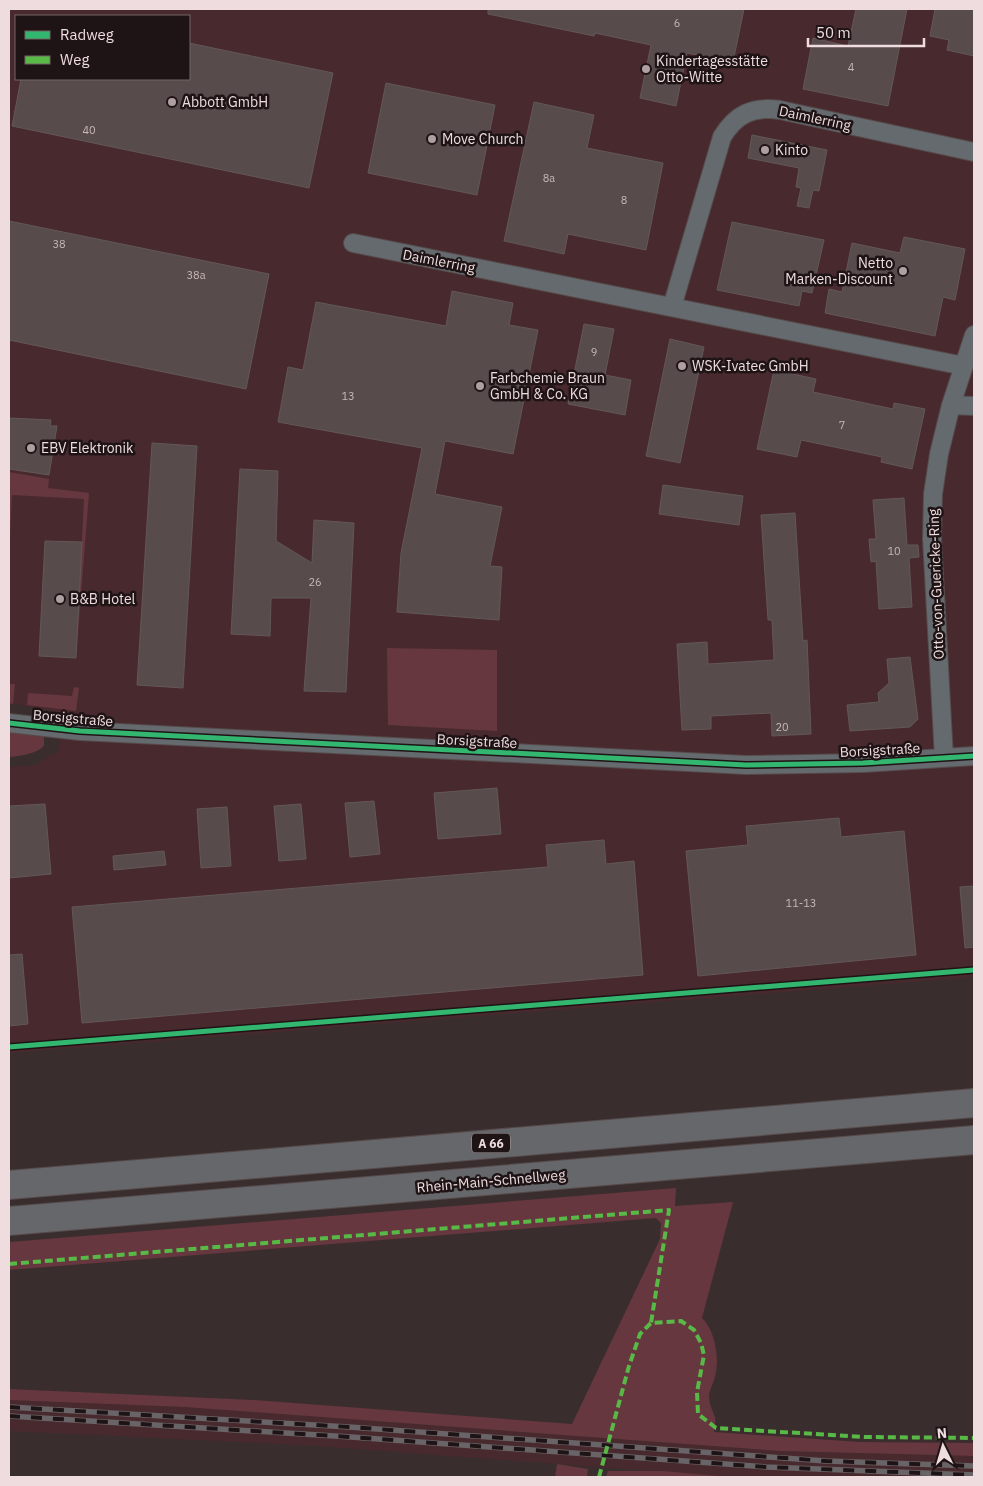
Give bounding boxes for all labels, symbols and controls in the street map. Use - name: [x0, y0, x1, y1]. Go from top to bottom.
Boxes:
- legend: [15, 15, 190, 80]
- scale bar: [808, 15, 924, 47]
- house number: 6: [674, 16, 680, 30]
- text: 50 m: [816, 23, 851, 42]
- text: Radweg: [60, 25, 114, 44]
- text: Weg: [60, 50, 89, 69]
- place label: Kindertagesstätte Otto-Witte: [656, 52, 768, 86]
- house number: 4: [848, 60, 855, 74]
- marker: Kindertagesstätte Otto-Witte: [640, 63, 652, 75]
- place label: Abbott GmbH: [182, 93, 268, 111]
- marker: Abbott GmbH: [166, 96, 178, 108]
- street label: Daimlerring: [777, 102, 853, 135]
- house number: 40: [82, 123, 96, 137]
- place label: Move Church: [442, 130, 524, 148]
- marker: Move Church: [426, 133, 438, 145]
- place label: Kinto: [775, 141, 808, 159]
- marker: Kinto: [759, 144, 771, 156]
- house number: 8a: [543, 171, 555, 185]
- house number: 8: [621, 193, 627, 207]
- house number: 38: [52, 237, 66, 251]
- street label: Daimlerring: [401, 245, 477, 277]
- place label: Netto Marken-Discount: [785, 254, 893, 288]
- marker: Netto Marken-Discount: [897, 265, 909, 277]
- house number: 38a: [186, 268, 206, 282]
- house number: 9: [591, 345, 597, 359]
- place label: WSK-Ivatec GmbH: [692, 357, 809, 375]
- marker: WSK-Ivatec GmbH: [676, 360, 688, 372]
- place label: Farbchemie Braun GmbH & Co. KG: [490, 369, 605, 403]
- marker: Farbchemie Braun GmbH & Co. KG: [474, 380, 486, 392]
- house number: 13: [341, 389, 355, 403]
- house number: 7: [839, 418, 845, 432]
- place label: EBV Elektronik: [41, 439, 134, 457]
- marker: EBV Elektronik: [25, 442, 37, 454]
- street label: Otto-von-Guericke-Ring: [924, 508, 948, 660]
- house number: 10: [887, 544, 901, 558]
- house number: 26: [308, 575, 322, 589]
- place label: B&B Hotel: [70, 590, 136, 608]
- marker: B&B Hotel: [54, 593, 66, 605]
- street label: Borsigstraße: [32, 706, 114, 731]
- house number: 20: [775, 720, 789, 734]
- street label: Borsigstraße: [436, 730, 518, 752]
- street label: Borsigstraße: [839, 739, 921, 761]
- house number: 11-13: [786, 896, 816, 910]
- road number: A 66: [472, 1134, 510, 1152]
- street label: Rhein-Main-Schnellweg: [416, 1165, 567, 1196]
- north arrow: [918, 1421, 968, 1471]
- text: N: [936, 1424, 948, 1442]

